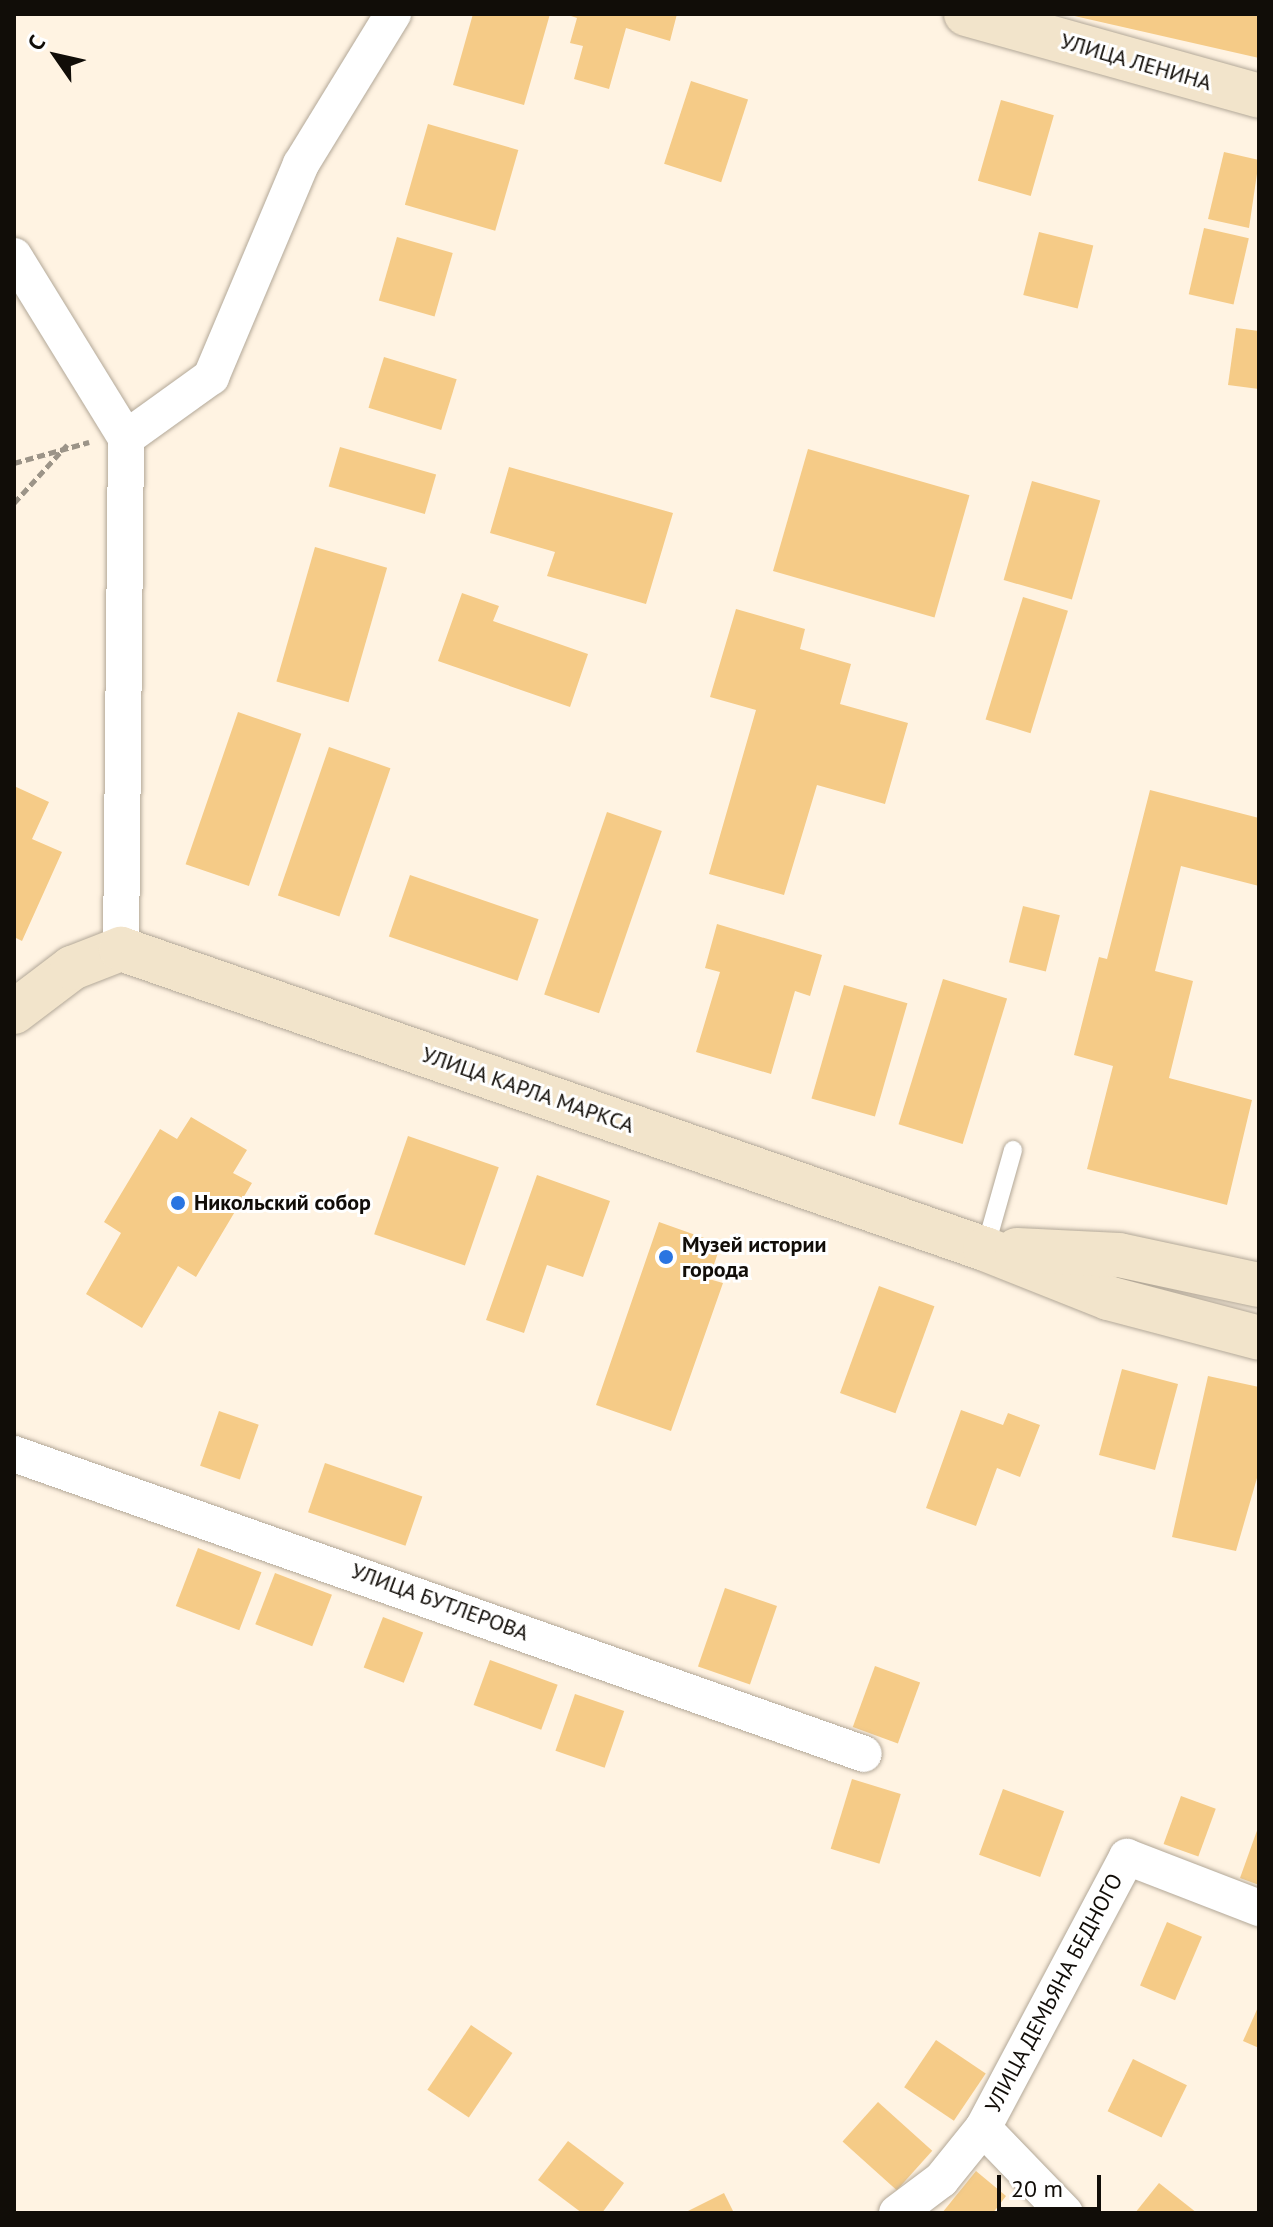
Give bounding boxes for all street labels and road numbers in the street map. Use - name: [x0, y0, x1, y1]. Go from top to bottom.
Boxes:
- street label: УЛИЦА ЛЕНИНА: [1057, 28, 1215, 96]
- street label: УЛИЦА КАРЛА МАРКСА: [418, 1041, 638, 1139]
- street label: УЛИЦА БУТЛЕРОВА: [347, 1557, 533, 1647]
- street label: УЛИЦА ДЕМЬЯНА БЕДНОГО: [979, 1868, 1129, 2118]

